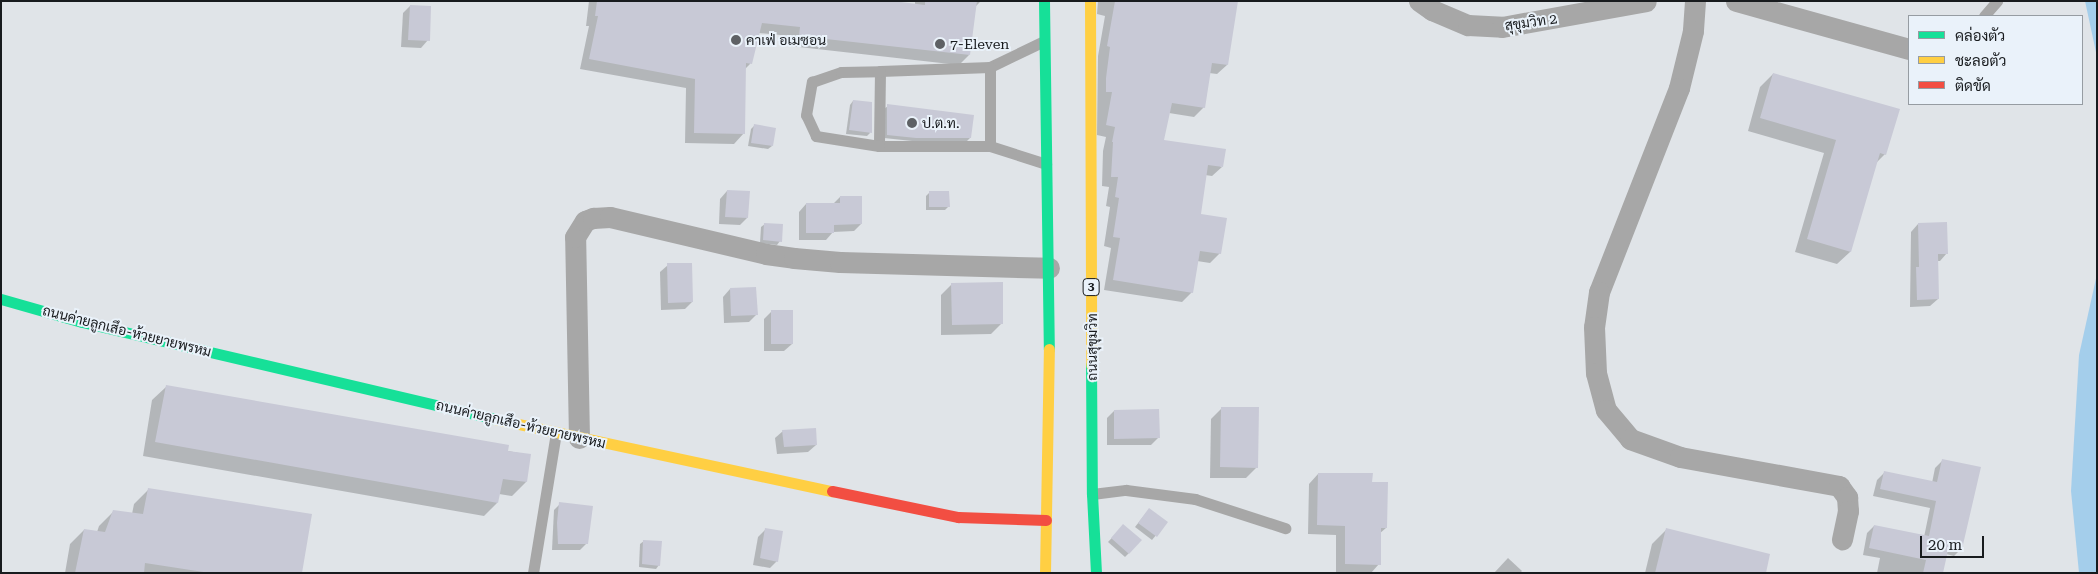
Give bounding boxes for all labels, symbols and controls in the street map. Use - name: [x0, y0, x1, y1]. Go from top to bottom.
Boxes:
- street label: สุขุมวิท 2: [1504, 10, 1558, 34]
- legend: [1908, 15, 2083, 105]
- text: คล่องตัว: [1955, 27, 2005, 45]
- place label: คาเฟ่ อเมซอน: [746, 32, 826, 48]
- marker: คาเฟ่ อเมซอน: [730, 34, 742, 46]
- place label: 7-Eleven: [950, 36, 1009, 52]
- marker: 7-Eleven: [934, 38, 946, 50]
- text: ชะลอตัว: [1955, 52, 2006, 70]
- text: ติดขัด: [1955, 77, 1991, 95]
- place label: ป.ต.ท.: [922, 115, 960, 131]
- marker: ป.ต.ท.: [906, 117, 918, 129]
- road number: 3: [1082, 278, 1100, 296]
- street label: ถนนค่ายลูกเสึอ-ห้วยยายพรหม: [41, 302, 213, 360]
- street label: ถนนสุขุมวิท: [1084, 313, 1100, 381]
- street label: ถนนค่ายลูกเสึอ-ห้วยยายพรหม: [435, 396, 607, 452]
- scale bar: [1923, 526, 1987, 558]
- text: 20 m: [1928, 536, 1962, 554]

